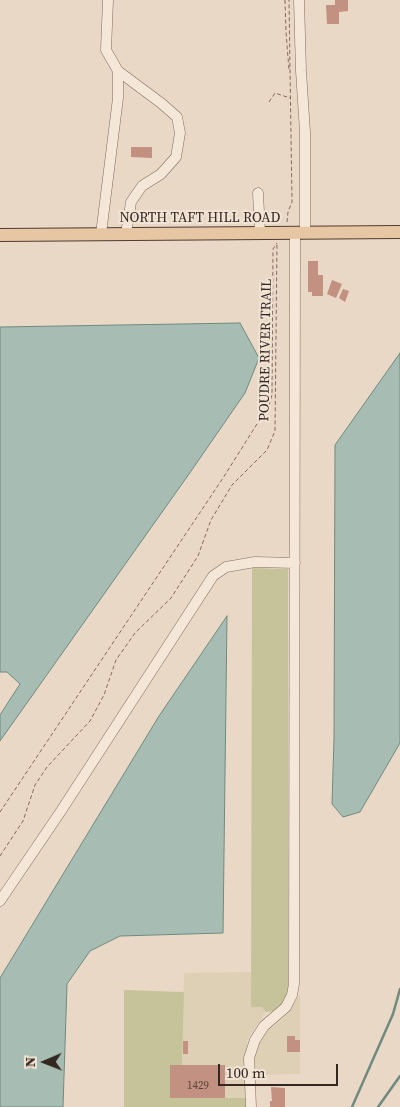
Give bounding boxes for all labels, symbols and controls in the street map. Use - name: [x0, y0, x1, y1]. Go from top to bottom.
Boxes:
- street label: NORTH TAFT HILL ROAD: [120, 210, 280, 226]
- street label: POUDRE RIVER TRAIL: [256, 278, 276, 422]
- north arrow: [20, 1037, 70, 1087]
- scale bar: [220, 1054, 340, 1086]
- text: N: [20, 1057, 40, 1068]
- text: 100 m: [226, 1062, 266, 1083]
- house number: 1429: [187, 1079, 209, 1093]

